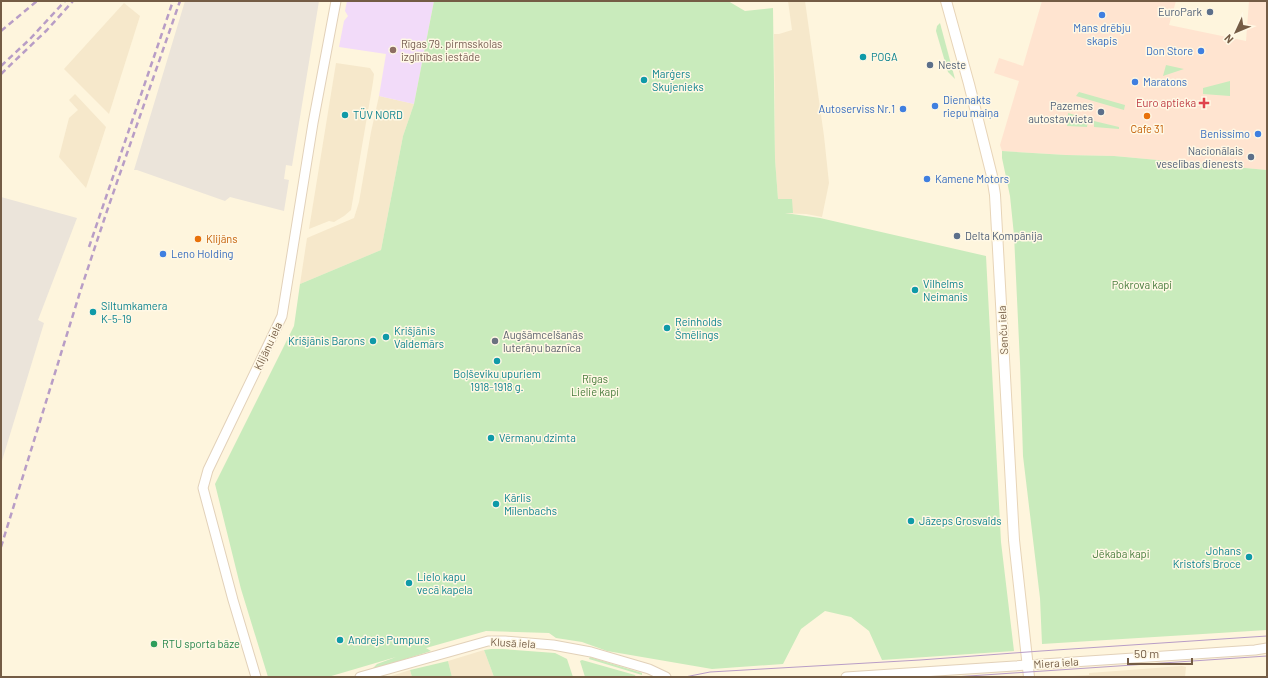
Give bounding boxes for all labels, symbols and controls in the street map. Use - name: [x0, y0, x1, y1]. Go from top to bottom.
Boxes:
- place label: EuroPark: [1158, 5, 1202, 18]
- marker: EuroPark: [1205, 7, 1215, 17]
- marker: Mans drēbju skapis: [1097, 10, 1107, 20]
- north arrow: [1216, 12, 1256, 52]
- place label: Mans drēbju skapis: [1073, 21, 1131, 47]
- text: N: [1221, 32, 1236, 46]
- place label: Rīgas 79. pirmsskolas izglītības iestāde: [401, 37, 502, 63]
- place label: Don Store: [1146, 44, 1193, 57]
- marker: Rīgas 79. pirmsskolas izglītības iestāde: [388, 45, 398, 55]
- marker: Don Store: [1196, 46, 1206, 56]
- place label: POGA: [871, 50, 898, 63]
- marker: POGA: [858, 52, 868, 62]
- place label: Neste: [938, 58, 966, 71]
- marker: Neste: [925, 60, 935, 70]
- place label: Marģers Skujenieks: [652, 67, 704, 93]
- marker: Marģers Skujenieks: [639, 75, 649, 85]
- place label: Maratons: [1143, 75, 1187, 88]
- marker: Maratons: [1130, 77, 1140, 87]
- place label: Diennakts riepu maiņa: [943, 93, 999, 119]
- place label: Euro aptieka: [1136, 96, 1196, 109]
- marker: Euro aptieka: [1199, 98, 1209, 108]
- place label: Pazemes autostavvieta: [1028, 99, 1093, 125]
- marker: Diennakts riepu maiņa: [930, 101, 940, 111]
- place label: Autoserviss Nr.1: [819, 102, 895, 115]
- marker: Autoserviss Nr.1: [898, 104, 908, 114]
- place label: TÜV NORD: [353, 107, 403, 121]
- marker: Pazemes autostavvieta: [1096, 107, 1106, 117]
- marker: TÜV NORD: [340, 110, 350, 120]
- marker: Cafe 31: [1142, 111, 1152, 121]
- place label: Cafe 31: [1130, 122, 1164, 135]
- place label: Benissimo: [1200, 127, 1250, 140]
- marker: Benissimo: [1253, 129, 1263, 139]
- place label: Nacionālais veselības dienests: [1156, 144, 1243, 170]
- marker: Nacionālais veselības dienests: [1246, 152, 1256, 162]
- place label: Kamene Motors: [935, 172, 1009, 185]
- marker: Kamene Motors: [922, 174, 932, 184]
- place label: Delta Kompānija: [965, 229, 1042, 242]
- marker: Delta Kompānija: [952, 231, 962, 241]
- place label: Klijāns: [206, 232, 238, 245]
- marker: Klijāns: [193, 234, 203, 244]
- place label: Leno Holding: [171, 247, 234, 260]
- marker: Leno Holding: [158, 249, 168, 259]
- place label: Vilhelms Neimanis: [923, 277, 968, 303]
- park label: Pokrova kapi: [1112, 278, 1172, 291]
- marker: Vilhelms Neimanis: [910, 285, 920, 295]
- place label: Siltumkamera K-5-19: [101, 299, 167, 325]
- street label: Senču iela: [995, 305, 1010, 355]
- marker: Siltumkamera K-5-19: [88, 307, 98, 317]
- place label: Reinholds Šmēlings: [675, 315, 722, 341]
- street label: Klijānu iela: [251, 320, 284, 372]
- marker: Reinholds Šmēlings: [662, 323, 672, 333]
- place label: Krišjānis Valdemārs: [394, 324, 444, 350]
- place label: Augšāmcelšanās luterāņu baznīca: [503, 328, 583, 354]
- marker: Krišjānis Valdemārs: [381, 332, 391, 342]
- place label: Krišjānis Barons: [288, 334, 365, 347]
- marker: Krišjānis Barons: [368, 336, 378, 346]
- marker: Augšāmcelšanās luterāņu baznīca: [490, 336, 500, 346]
- marker: Boļševiku upuriem 1918-1918 g.: [492, 356, 502, 366]
- place label: Boļševiku upuriem 1918-1918 g.: [453, 367, 541, 393]
- park label: Rīgas Lielie kapi: [571, 372, 619, 398]
- place label: Vērmaņu dzimta: [499, 431, 576, 444]
- marker: Vērmaņu dzimta: [486, 433, 496, 443]
- place label: Kārlis Mīlenbachs: [504, 491, 557, 517]
- marker: Kārlis Mīlenbachs: [491, 499, 501, 509]
- place label: Jāzeps Grosvalds: [919, 514, 1001, 527]
- marker: Jāzeps Grosvalds: [906, 516, 916, 526]
- place label: Johans Kristofs Broce: [1173, 544, 1241, 570]
- park label: Jēkaba kapi: [1093, 547, 1150, 560]
- marker: Johans Kristofs Broce: [1244, 552, 1254, 562]
- place label: Lielo kapu vecā kapela: [417, 570, 472, 596]
- marker: Lielo kapu vecā kapela: [404, 578, 414, 588]
- place label: Andrejs Pumpurs: [348, 633, 429, 646]
- marker: Andrejs Pumpurs: [335, 635, 345, 645]
- street label: Klusā iela: [490, 635, 536, 650]
- place label: RTU sporta bāze: [162, 637, 240, 650]
- marker: RTU sporta bāze: [149, 639, 159, 649]
- scale bar: [1128, 640, 1192, 666]
- text: 50 m: [1134, 646, 1159, 660]
- street label: Miera iela: [1033, 654, 1079, 671]

